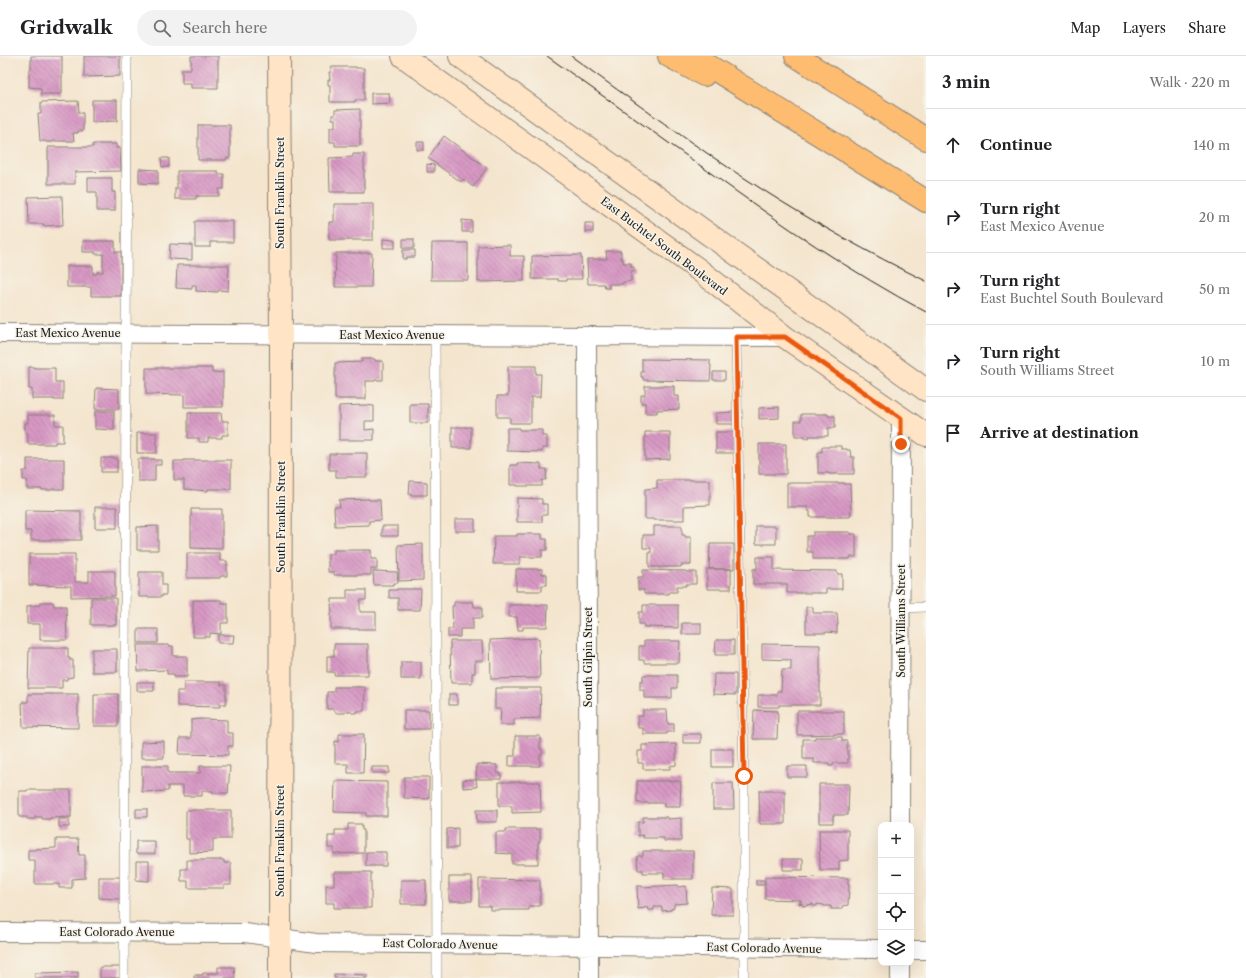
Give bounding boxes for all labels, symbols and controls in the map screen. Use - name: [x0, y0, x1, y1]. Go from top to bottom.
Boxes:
- search box: [137, 10, 417, 46]
- text: Gridwalk: [20, 16, 113, 39]
- icon: search: [151, 17, 173, 39]
- text: Search here: [183, 18, 268, 37]
- text: Map: [1070, 19, 1100, 37]
- text: Layers: [1122, 19, 1166, 37]
- text: Share: [1188, 19, 1226, 37]
- text: 3 min: [942, 72, 991, 92]
- text: Walk · 220 m: [1150, 74, 1230, 90]
- icon: ahead: [942, 134, 964, 156]
- text: Continue: [980, 135, 1052, 154]
- street label: South Franklin Street: [273, 137, 287, 249]
- text: 140 m: [1193, 137, 1230, 153]
- street label: East Buchtel South Boulevard: [598, 194, 730, 298]
- text: Turn right: [980, 199, 1060, 218]
- icon: right: [942, 206, 964, 228]
- text: 20 m: [1199, 209, 1230, 225]
- text: East Mexico Avenue: [980, 218, 1105, 234]
- text: Turn right: [980, 271, 1060, 290]
- icon: right: [942, 278, 964, 300]
- text: 50 m: [1199, 281, 1230, 297]
- text: East Buchtel South Boulevard: [980, 290, 1163, 306]
- street label: East Mexico Avenue: [15, 326, 121, 340]
- street label: East Mexico Avenue: [339, 328, 445, 342]
- text: Turn right: [980, 343, 1060, 362]
- icon: right: [942, 350, 964, 372]
- text: 10 m: [1201, 353, 1230, 369]
- text: South Williams Street: [980, 362, 1114, 378]
- icon: arrive: [942, 422, 964, 444]
- text: Arrive at destination: [980, 423, 1139, 442]
- route end: [892, 435, 910, 453]
- street label: South Franklin Street: [274, 461, 288, 573]
- street label: South Williams Street: [894, 564, 908, 678]
- street label: South Gilpin Street: [581, 607, 595, 707]
- route start: [735, 767, 753, 785]
- street label: South Franklin Street: [273, 785, 287, 897]
- map controls: [878, 822, 914, 966]
- button: +: [878, 822, 914, 858]
- button: −: [878, 858, 914, 894]
- button: locate: [878, 894, 914, 930]
- street label: East Colorado Avenue: [59, 925, 175, 939]
- button: layers: [878, 930, 914, 966]
- street label: East Colorado Avenue: [382, 936, 498, 952]
- street label: East Colorado Avenue: [706, 940, 822, 956]

